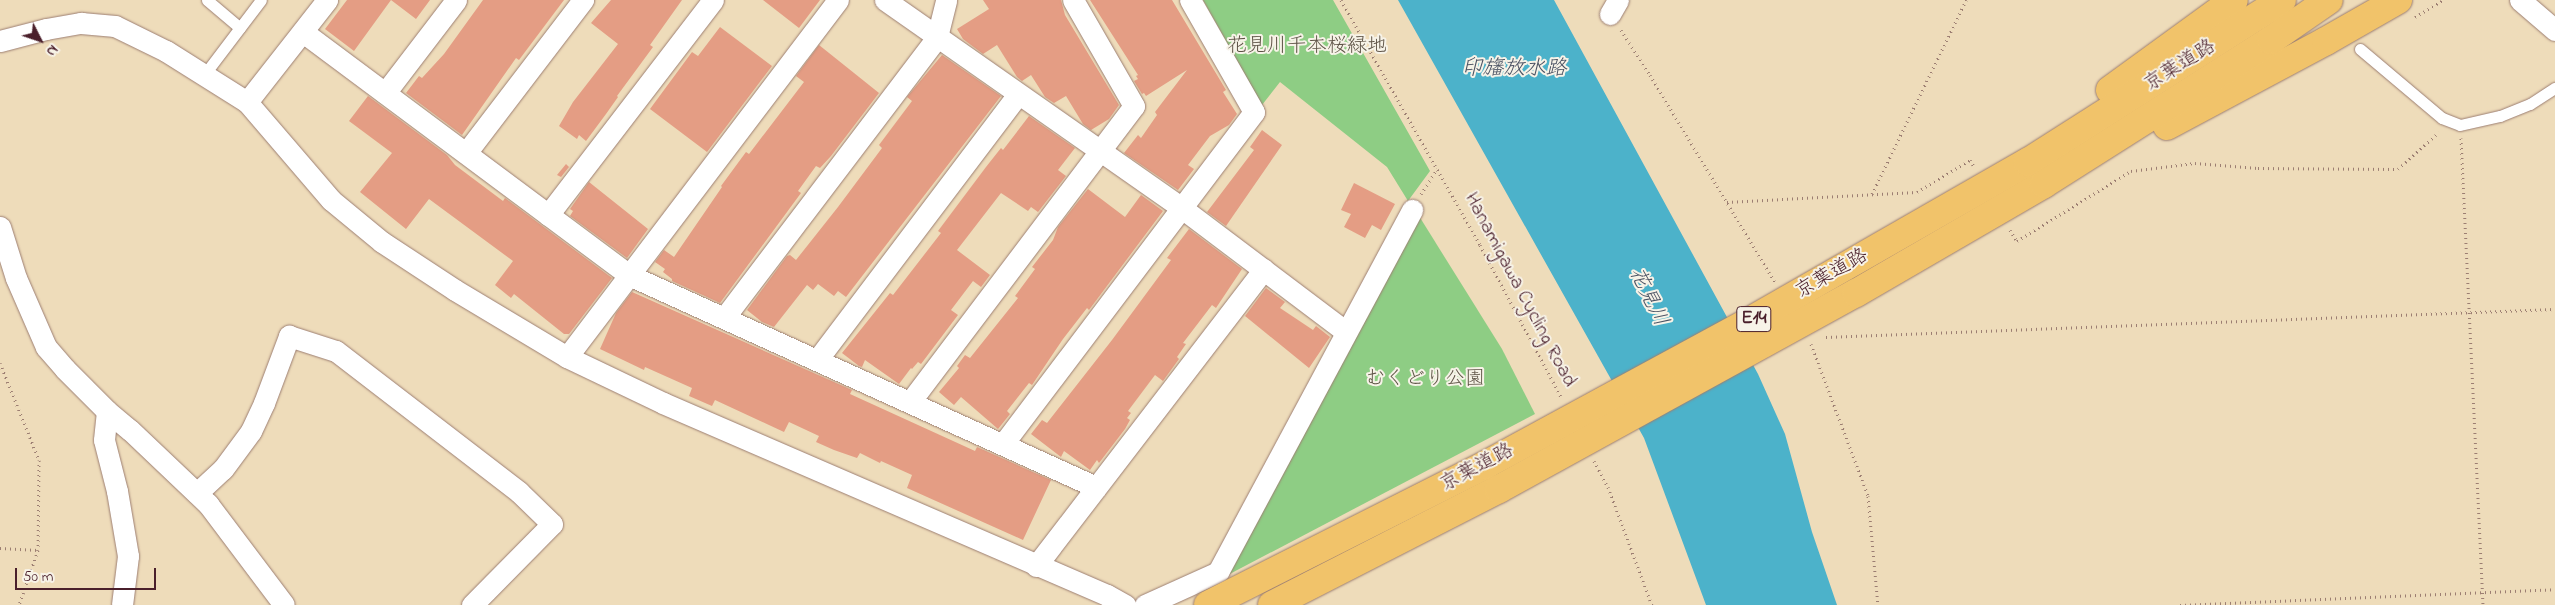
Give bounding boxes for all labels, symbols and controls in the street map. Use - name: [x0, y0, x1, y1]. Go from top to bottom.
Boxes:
- north arrow: [15, 15, 65, 65]
- park label: 花見川千本桜緑地: [1227, 34, 1387, 58]
- street label: 京葉道路: [2140, 35, 2220, 97]
- text: N: [41, 40, 63, 61]
- water label: 印旛放水路: [1462, 56, 1566, 82]
- street label: Hanamigawa Cycling Road: [1459, 189, 1581, 391]
- street label: 京葉道路: [1791, 244, 1873, 304]
- water label: 花見川: [1623, 263, 1673, 331]
- road number: E14: [1735, 302, 1773, 336]
- park label: むくどり公園: [1365, 367, 1485, 391]
- street label: 京葉道路: [1436, 439, 1518, 497]
- scale bar: [18, 558, 159, 590]
- text: 50 m: [23, 566, 53, 588]

